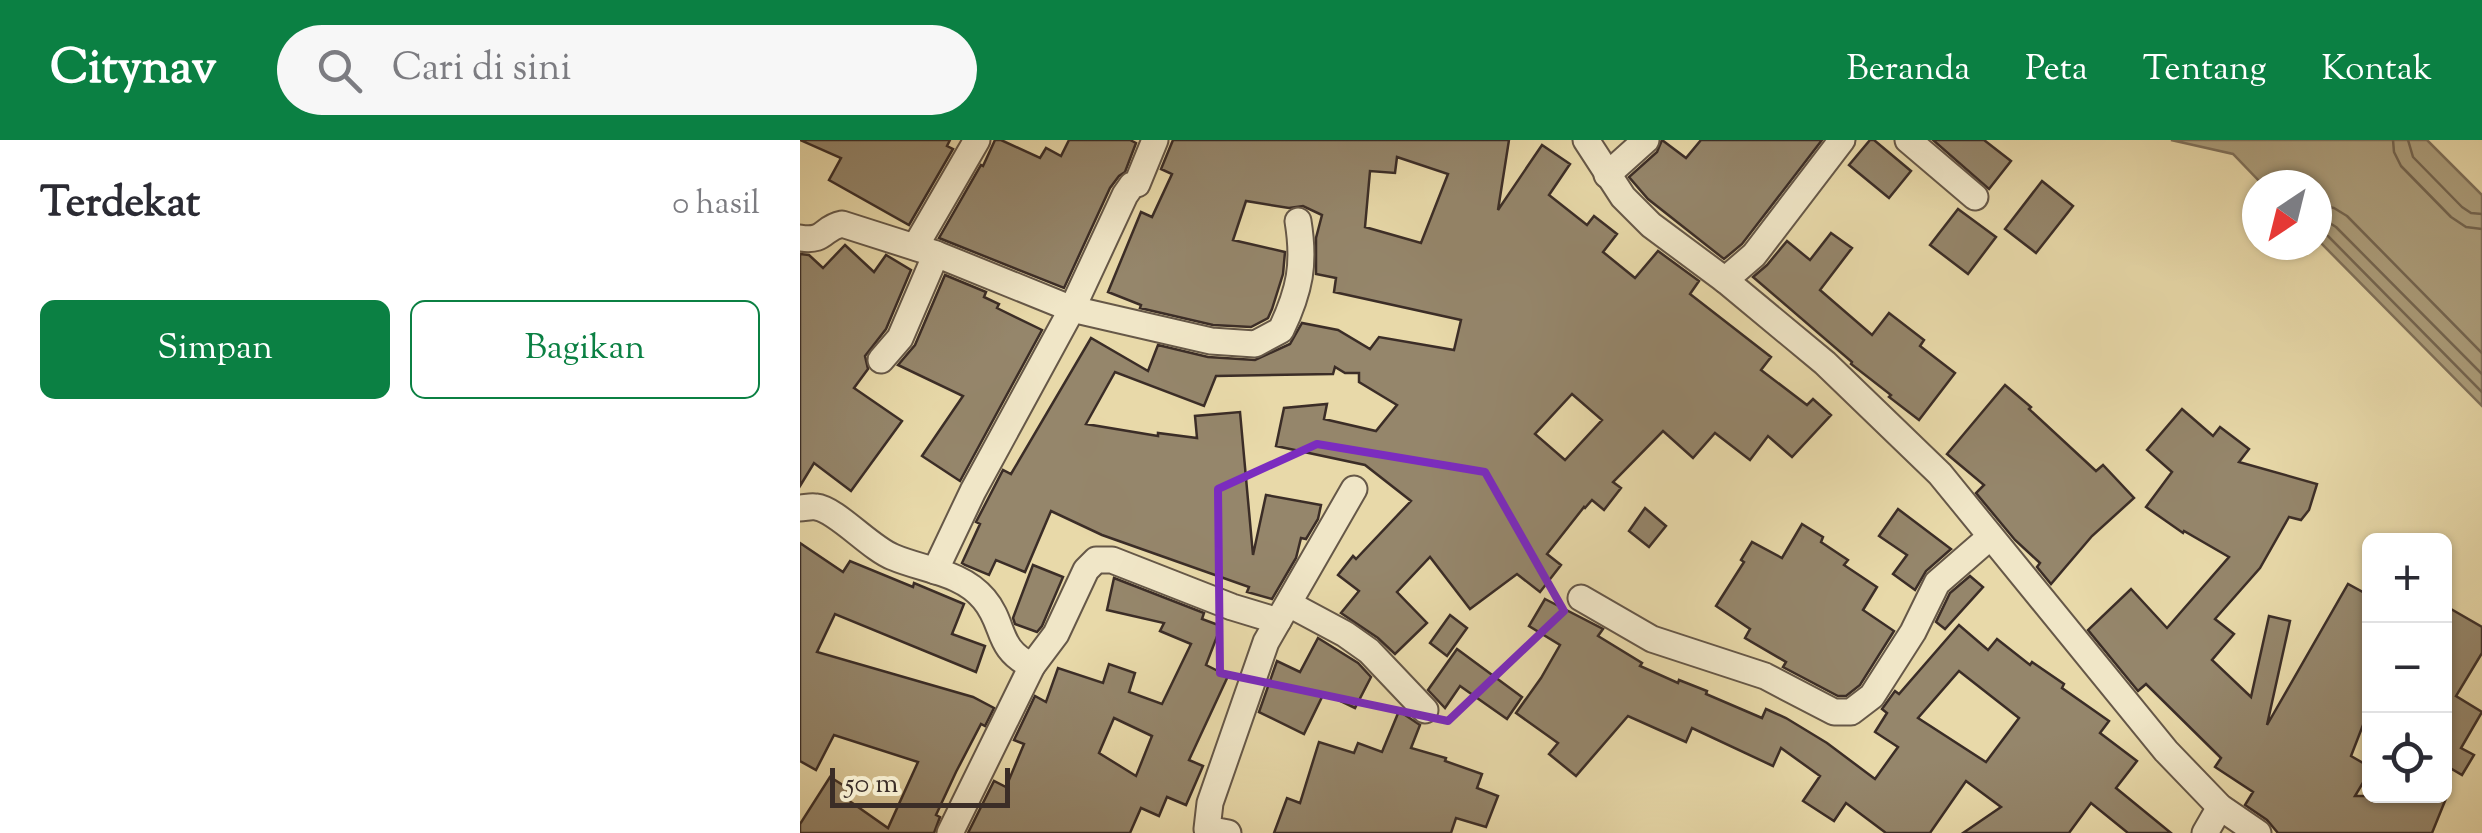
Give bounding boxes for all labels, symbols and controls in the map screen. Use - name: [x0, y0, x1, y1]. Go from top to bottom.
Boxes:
- search box: [277, 25, 977, 115]
- text: Citynav: [50, 36, 217, 105]
- icon: search: [312, 43, 367, 98]
- text: Cari di sini: [392, 43, 571, 97]
- text: Beranda: [1846, 45, 1970, 96]
- text: Peta: [2025, 45, 2088, 96]
- text: Tentang: [2143, 45, 2267, 96]
- text: Kontak: [2322, 45, 2432, 96]
- north arrow: [2242, 170, 2332, 260]
- text: Terdekat: [40, 175, 200, 235]
- text: 0 hasil: [672, 182, 760, 228]
- button: Simpan: [40, 300, 390, 399]
- button: Bagikan: [410, 300, 760, 399]
- map controls: [2362, 533, 2452, 803]
- button: +: [2362, 533, 2452, 623]
- button: −: [2362, 623, 2452, 713]
- button: locate: [2362, 713, 2452, 803]
- scale bar: [830, 763, 1010, 808]
- text: 50 m: [845, 765, 899, 805]

